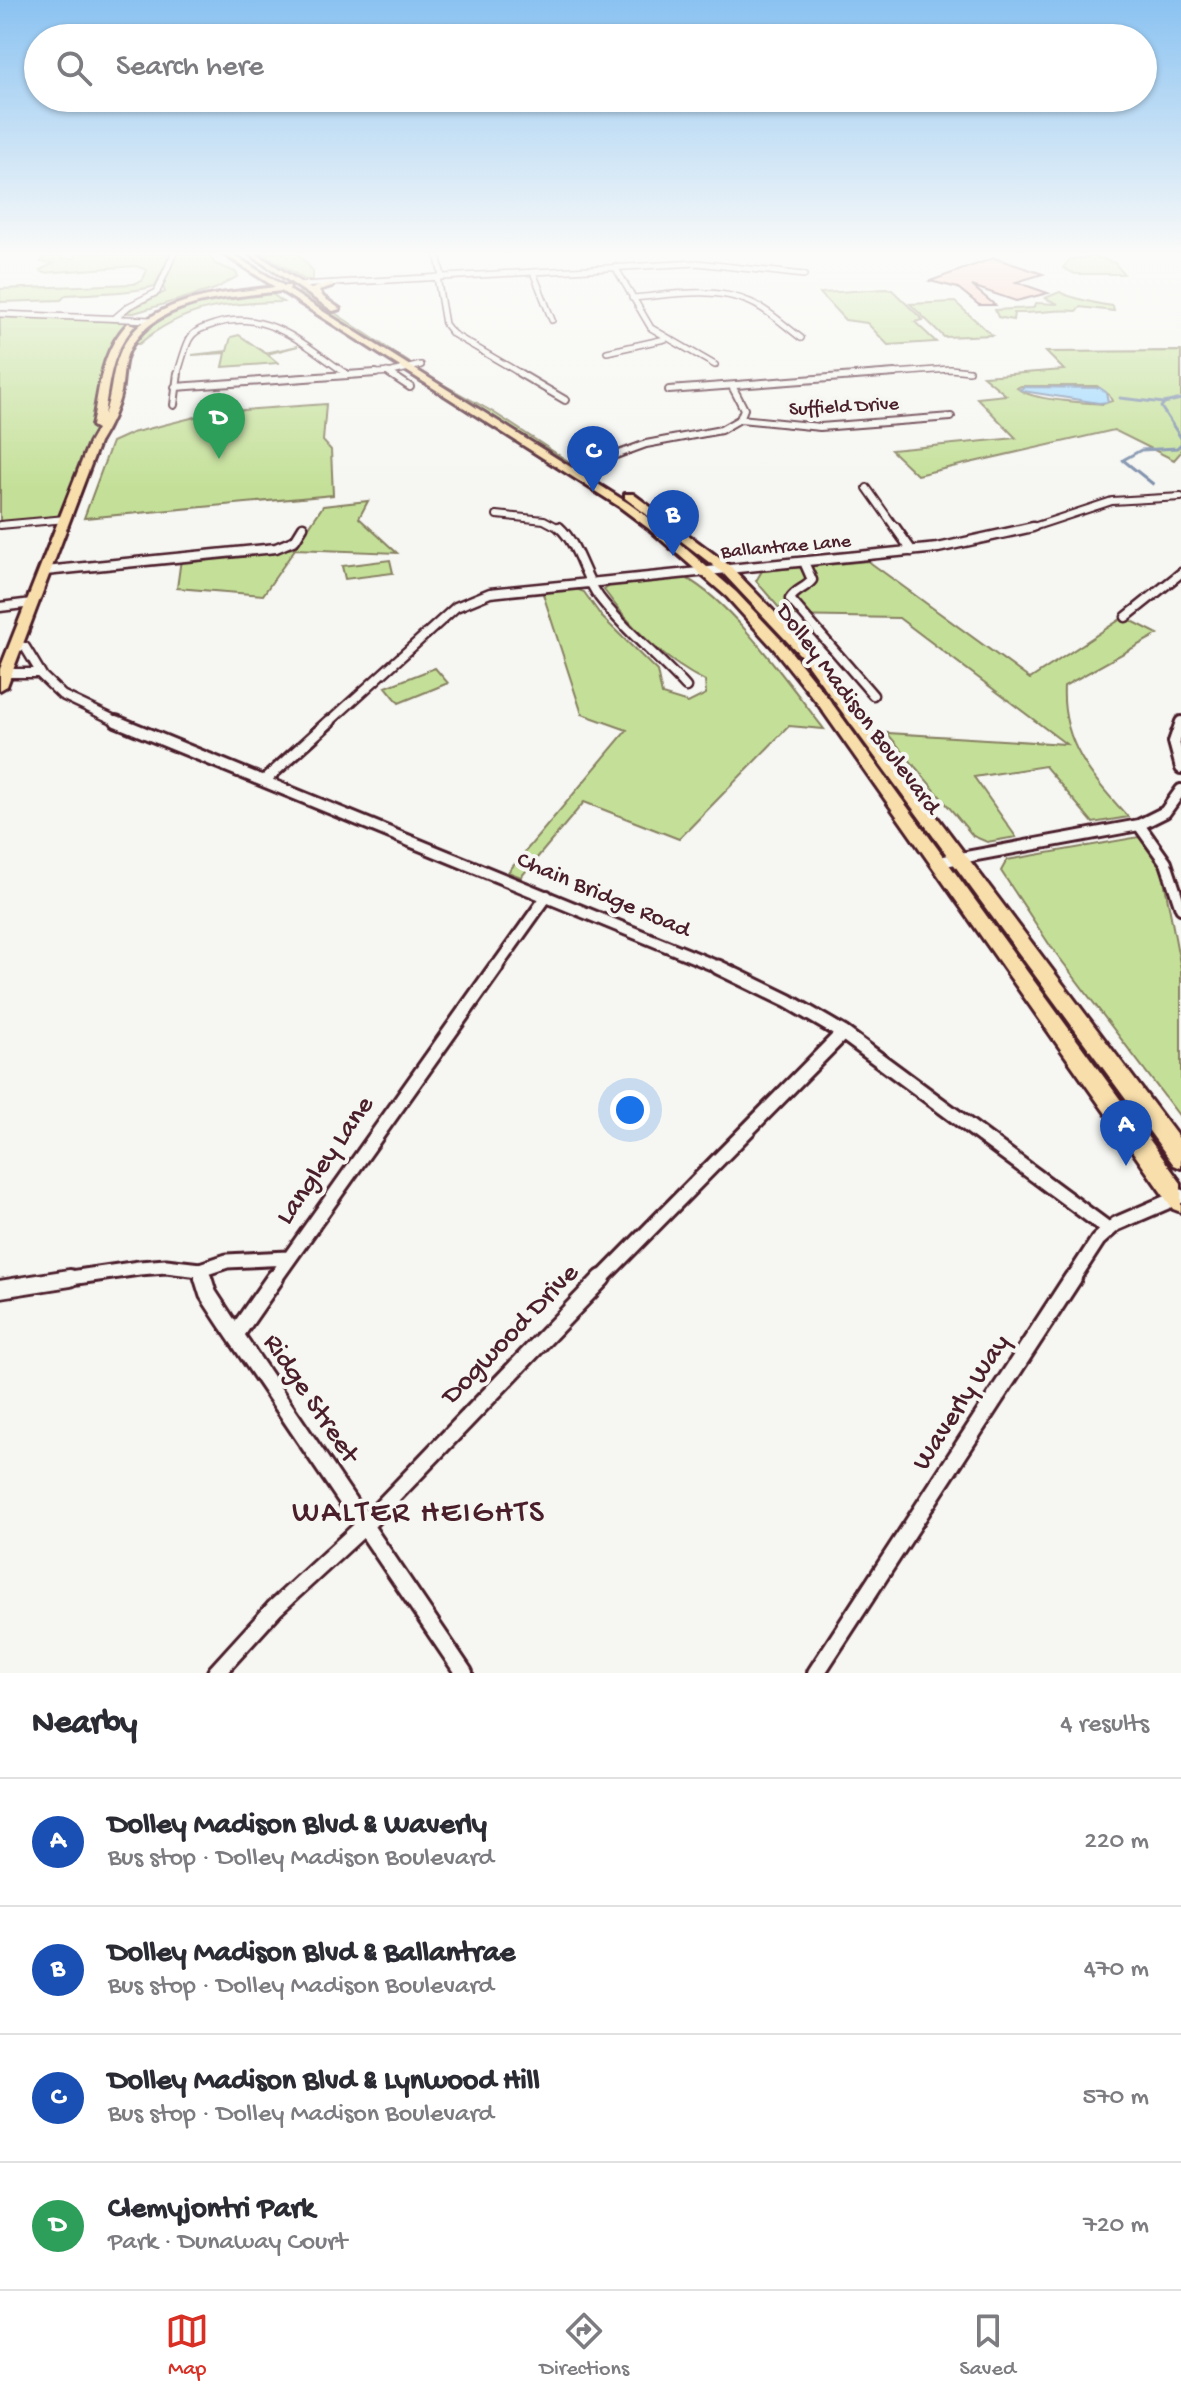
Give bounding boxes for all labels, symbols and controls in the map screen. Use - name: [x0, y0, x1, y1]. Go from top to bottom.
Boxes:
- search box: [24, 24, 1157, 112]
- icon: search: [52, 46, 96, 90]
- text: Search here: [116, 51, 264, 86]
- pin: D: [193, 393, 245, 459]
- street label: Suffield Drive: [788, 394, 900, 422]
- pin: C: [567, 426, 619, 492]
- pin: B: [647, 490, 699, 556]
- street label: Ballantrae Lane: [719, 531, 853, 565]
- street label: Dolley Madison Boulevard: [767, 597, 947, 823]
- street label: Chain Bridge Road: [512, 846, 696, 946]
- street label: Langley Lane: [270, 1090, 383, 1232]
- your location: [610, 1090, 650, 1130]
- pin: A: [1100, 1100, 1152, 1166]
- street label: Dogwood Drive: [434, 1257, 587, 1414]
- street label: Ridge Street: [255, 1328, 367, 1472]
- street label: Waverly Way: [906, 1329, 1018, 1477]
- district label: WALTER HEIGHTS: [292, 1495, 546, 1533]
- text: Nearby: [32, 1705, 137, 1745]
- text: 4 results: [1060, 1710, 1149, 1741]
- text: Dolley Madison Blvd & Waverly: [108, 1809, 487, 1844]
- text: A: [50, 1827, 66, 1858]
- text: 220 m: [1084, 1827, 1149, 1858]
- text: Bus stop · Dolley Madison Boulevard: [108, 1844, 494, 1875]
- text: Dolley Madison Blvd & Ballantrae: [108, 1937, 515, 1972]
- text: B: [51, 1955, 65, 1986]
- text: 470 m: [1084, 1955, 1149, 1986]
- text: Bus stop · Dolley Madison Boulevard: [108, 1972, 494, 2003]
- text: Dolley Madison Blvd & Lynwood Hill: [108, 2065, 540, 2100]
- text: C: [51, 2083, 65, 2114]
- text: 570 m: [1082, 2083, 1149, 2114]
- text: Bus stop · Dolley Madison Boulevard: [108, 2100, 494, 2131]
- text: Clemyjontri Park: [108, 2193, 315, 2228]
- text: D: [50, 2211, 66, 2242]
- text: 720 m: [1083, 2211, 1149, 2242]
- text: Park · Dunaway Court: [108, 2228, 347, 2259]
- tab: Map: [165, 2309, 209, 2383]
- tab: Directions: [540, 2309, 629, 2383]
- tab: Saved: [959, 2309, 1016, 2383]

